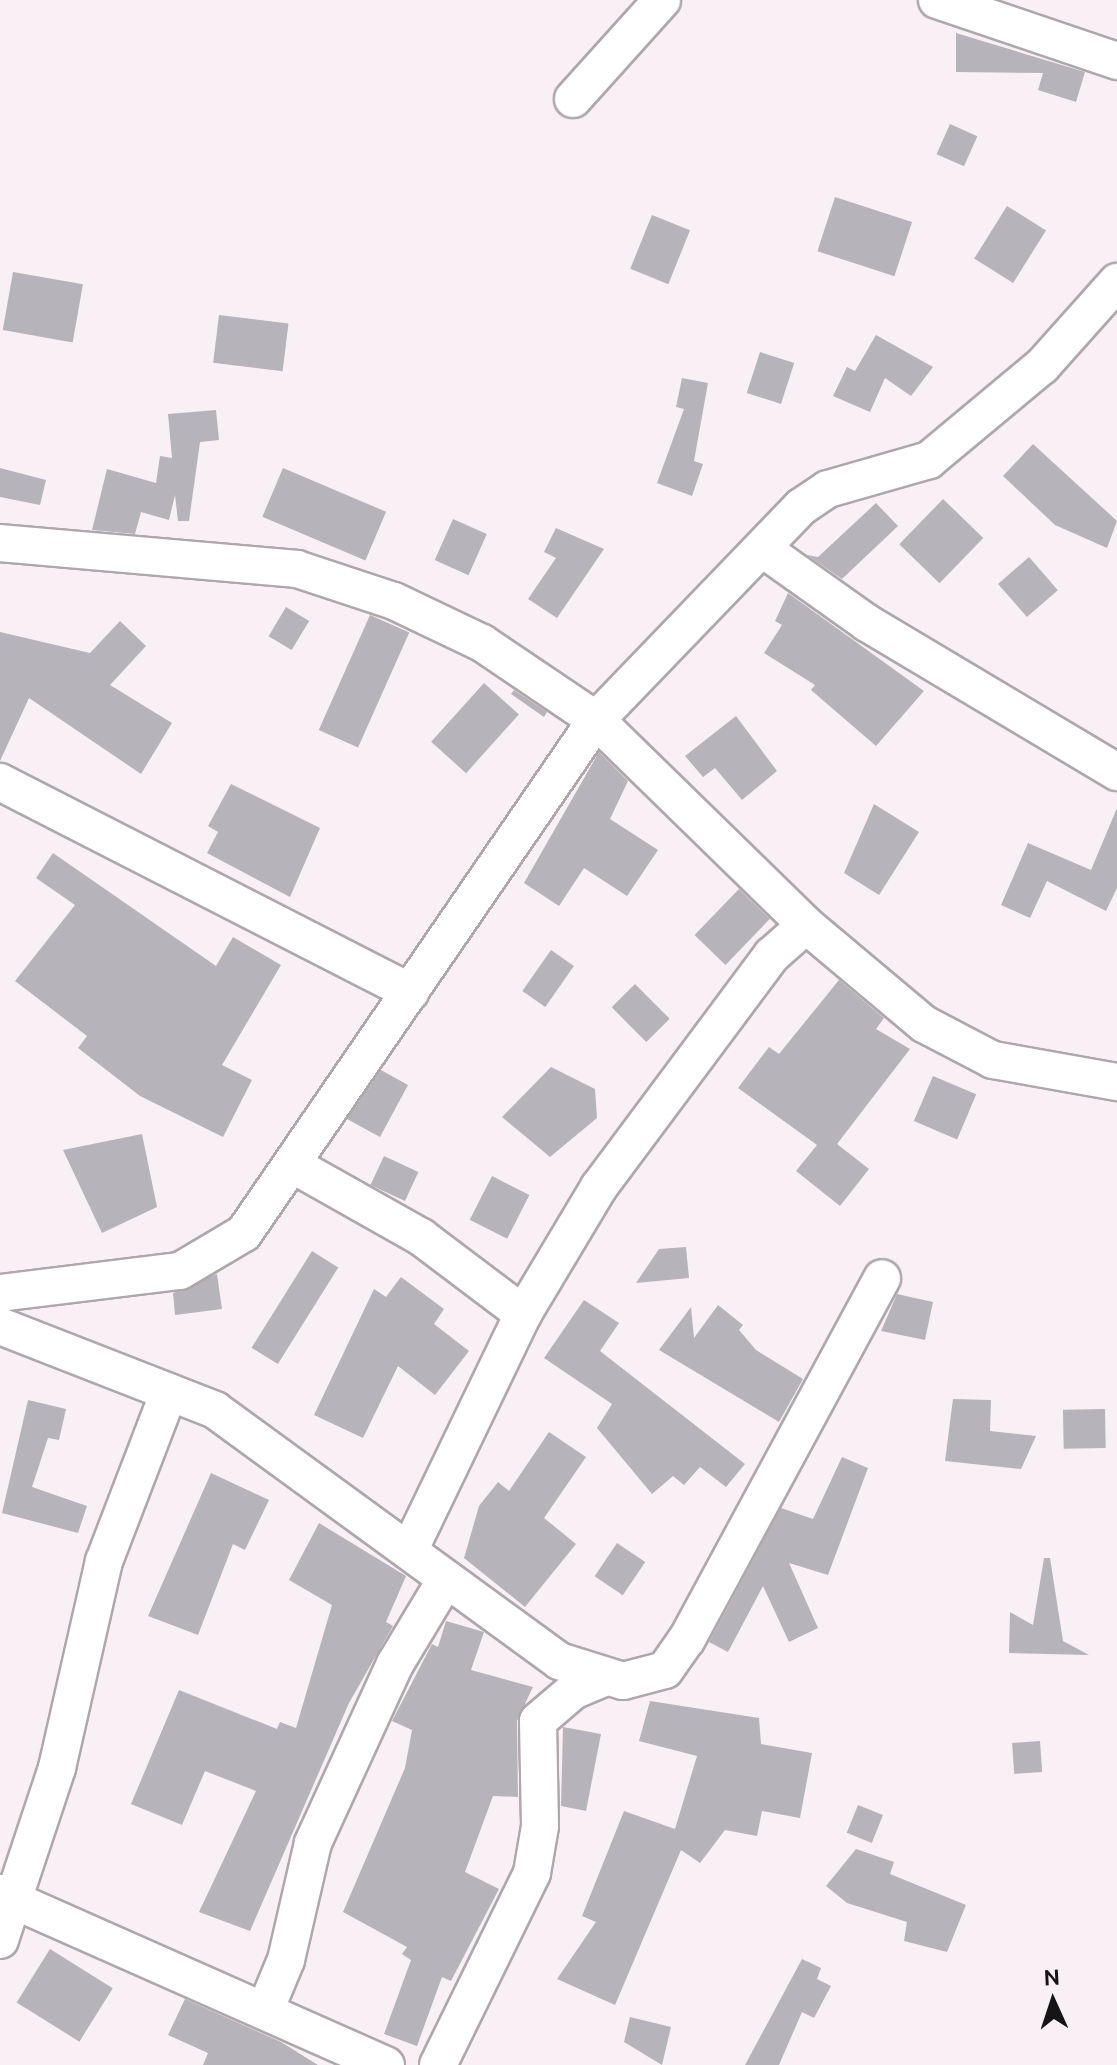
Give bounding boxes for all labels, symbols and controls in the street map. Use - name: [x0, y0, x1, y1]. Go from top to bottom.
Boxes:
- north arrow: [1013, 1961, 1093, 2041]
- text: N: [1043, 1964, 1061, 1989]

